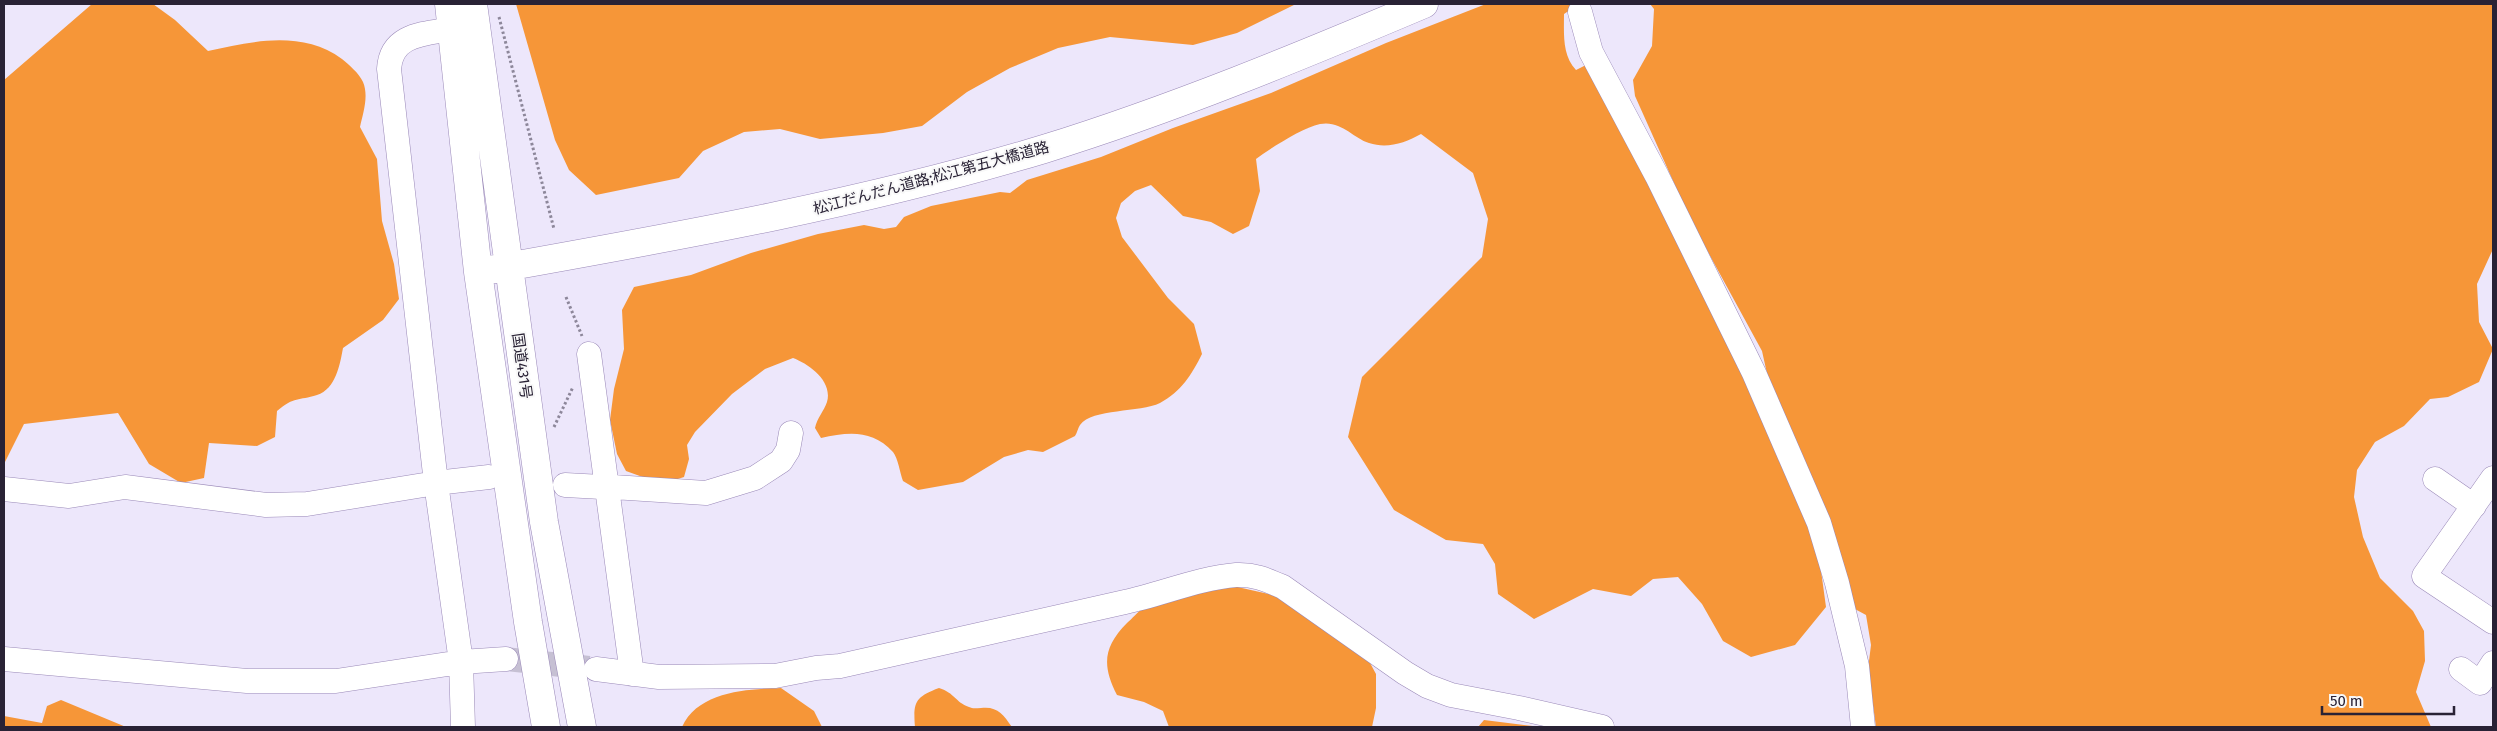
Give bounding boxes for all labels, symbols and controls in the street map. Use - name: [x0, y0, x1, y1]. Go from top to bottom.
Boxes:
- street label: 松江だんだん道路;松江第五大橋道路: [811, 138, 1051, 218]
- street label: 国道431号: [508, 332, 536, 400]
- scale bar: [2322, 684, 2454, 716]
- text: 50 m: [2330, 692, 2363, 710]

